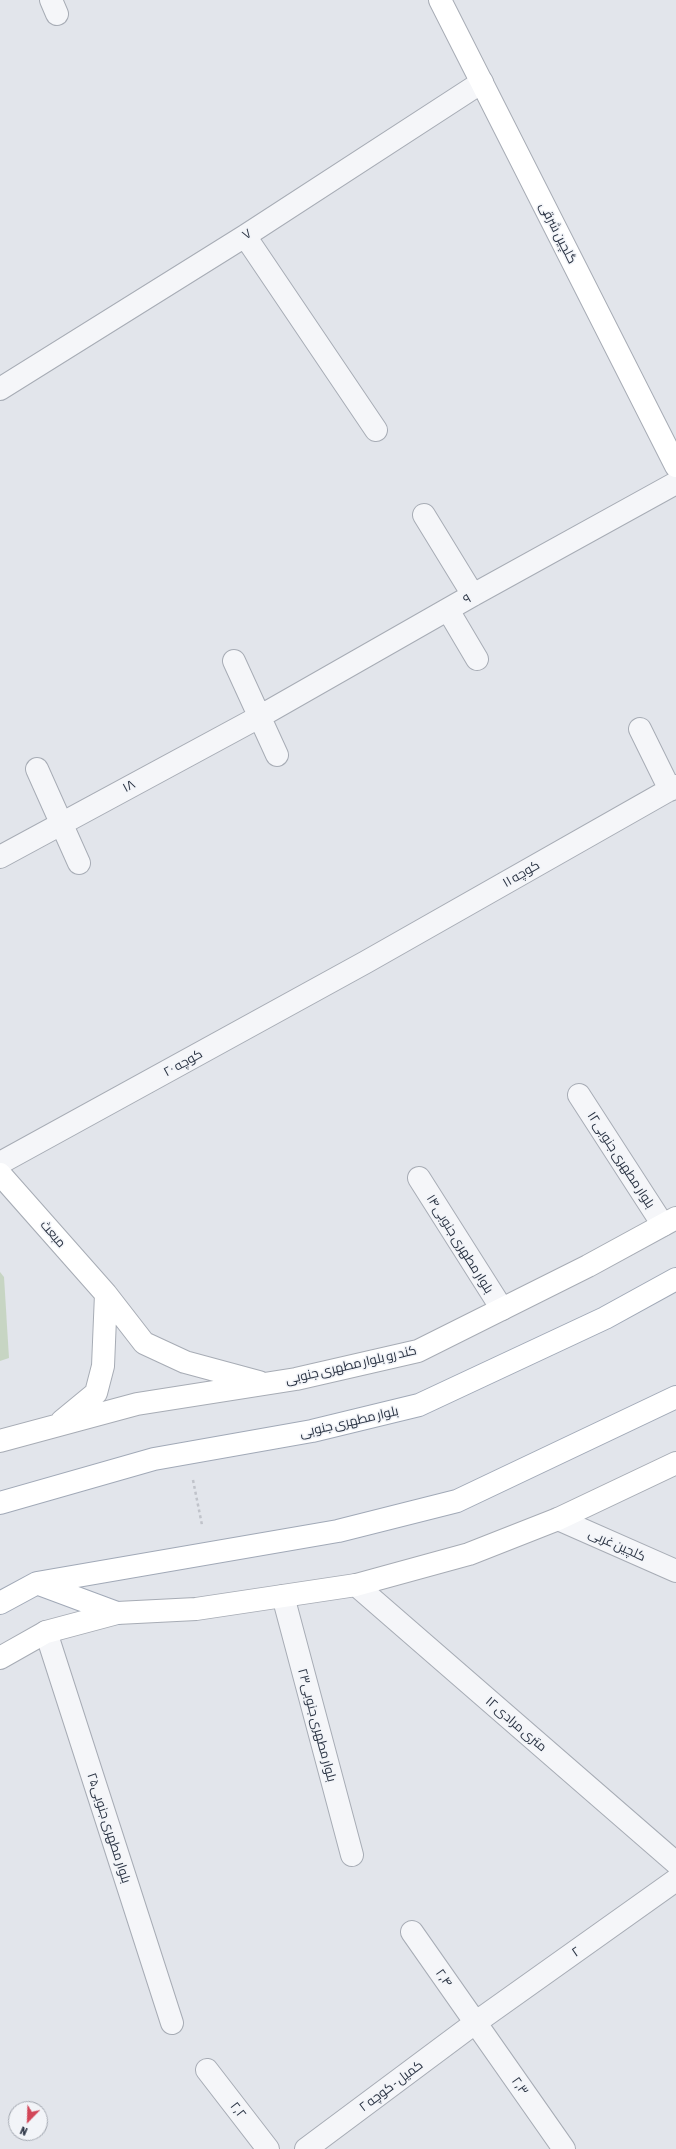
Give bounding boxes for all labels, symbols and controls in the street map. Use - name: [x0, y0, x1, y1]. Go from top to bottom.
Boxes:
- street label: گلچین شرقی: [536, 200, 580, 266]
- street label: ۷: [239, 225, 255, 243]
- street label: ۹: [460, 591, 474, 607]
- street label: ۱۸: [120, 776, 138, 796]
- street label: کوچه ۱۱: [500, 857, 542, 891]
- street label: کوچه ۲۰: [161, 1046, 205, 1080]
- street label: بلوار مطهری جنوبی۱۲: [584, 1109, 658, 1211]
- street label: بلوار مطهری جنوبی۱۴: [423, 1192, 497, 1296]
- street label: مبعث: [37, 1217, 69, 1251]
- street label: کند رو بلوار مطهری جنوبی: [284, 1342, 418, 1388]
- street label: بلوار مطهری جنوبی: [298, 1403, 400, 1441]
- street label: کلچین غربی: [586, 1525, 648, 1565]
- street label: بلوار مطهری جنوبی۲۳: [294, 1667, 340, 1783]
- street label: ۱۲ متری مرادی: [482, 1693, 550, 1755]
- street label: بلوار مطهری جنوبی۲۵: [84, 1771, 134, 1885]
- street label: ۲: [569, 1944, 583, 1960]
- street label: ۲٫۴: [432, 1966, 456, 1990]
- street label: کمیل - کوچه ۲: [356, 2057, 426, 2115]
- street label: ۲٫۳: [508, 2074, 532, 2098]
- street label: ۲٫۲: [227, 2099, 249, 2121]
- north arrow: [8, 2101, 48, 2141]
- text: N: [18, 2124, 29, 2138]

